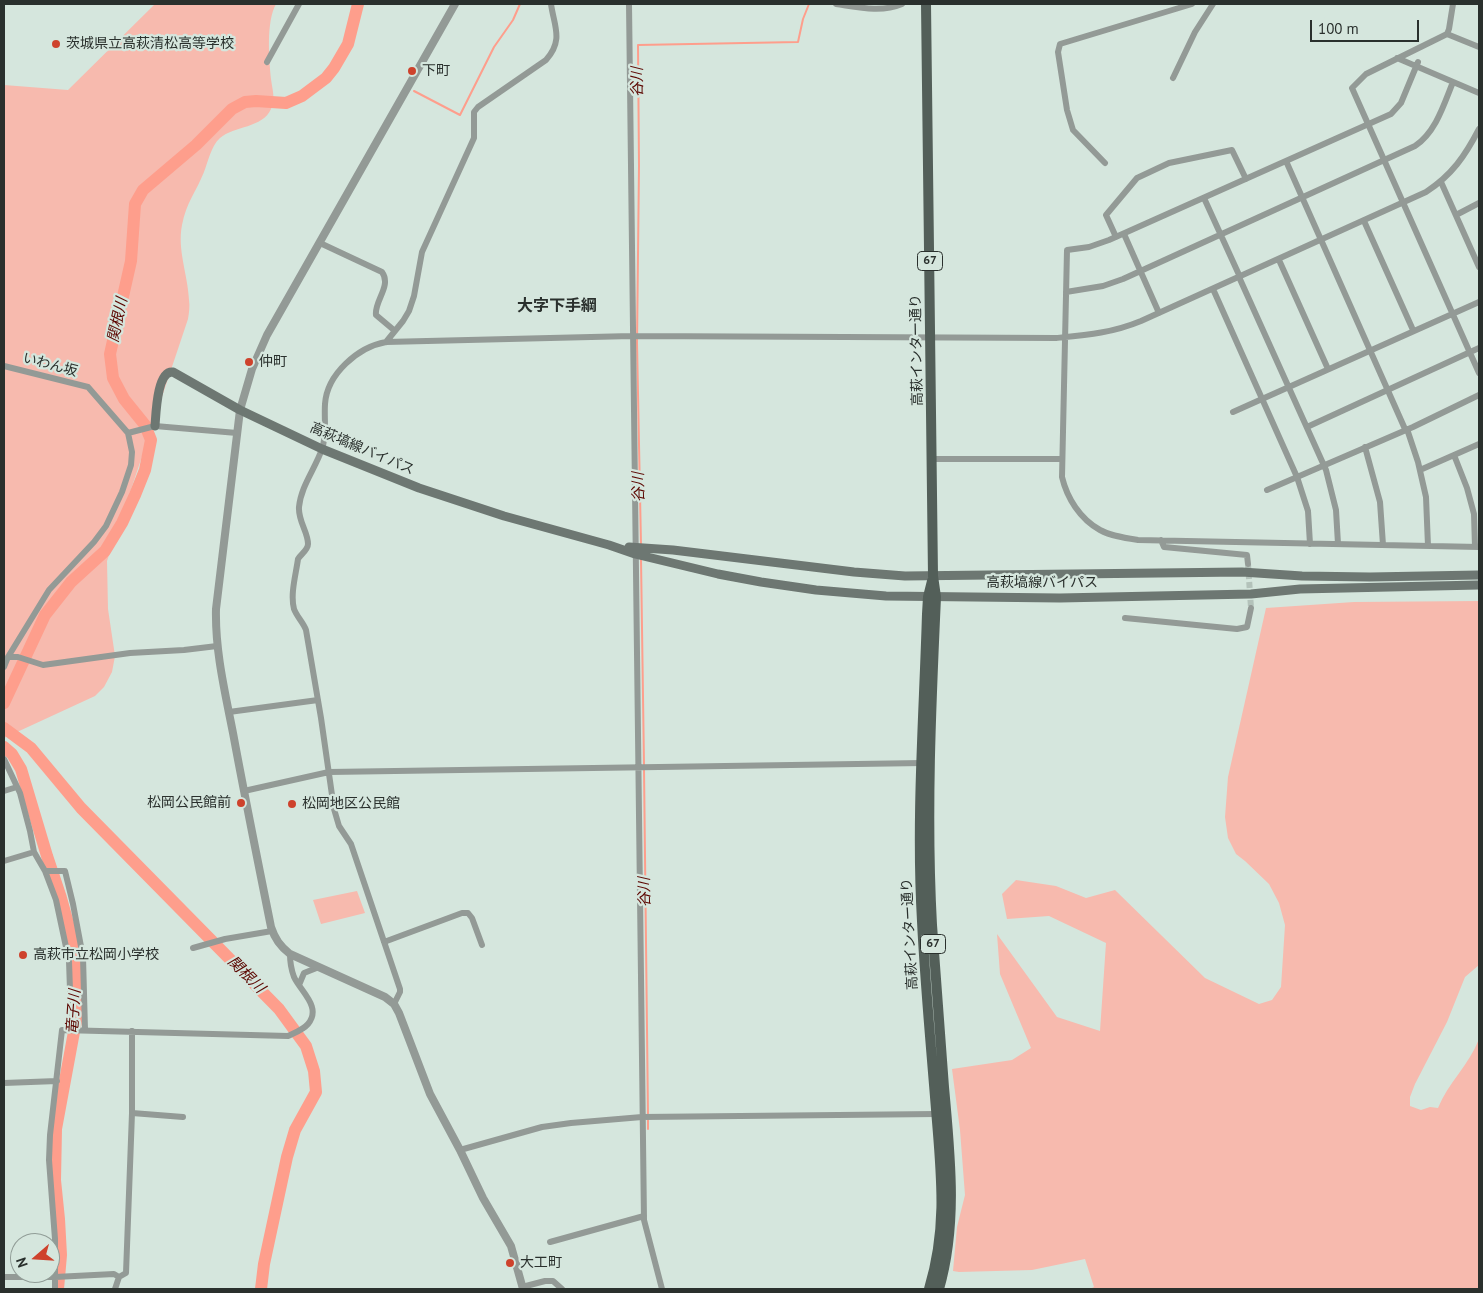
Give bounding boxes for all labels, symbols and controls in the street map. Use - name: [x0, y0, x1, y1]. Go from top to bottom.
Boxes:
- scale bar: [1313, 10, 1422, 42]
- text: 100 m: [1318, 19, 1359, 38]
- place label: 茨城県立高萩清松高等学校: [66, 36, 234, 52]
- marker: 茨城県立高萩清松高等学校: [50, 38, 62, 50]
- place label: 下町: [422, 63, 450, 79]
- marker: 下町: [406, 65, 418, 77]
- water label: 谷川: [629, 67, 647, 97]
- road number: 67: [918, 252, 942, 270]
- street label: 高萩インター通り: [908, 294, 926, 406]
- water label: 関根川: [105, 296, 131, 344]
- district label: 大字下手綱: [517, 296, 597, 316]
- street label: いわん坂: [21, 350, 79, 380]
- place label: 仲町: [259, 354, 287, 370]
- marker: 仲町: [243, 356, 255, 368]
- street label: 高萩塙線バイパス: [307, 419, 417, 479]
- water label: 谷川: [630, 472, 648, 502]
- street label: 高萩塙線バイパス: [986, 575, 1098, 591]
- place label: 松岡公民館前: [147, 795, 231, 811]
- place label: 松岡地区公民館: [302, 796, 400, 812]
- marker: 松岡公民館前: [235, 797, 247, 809]
- marker: 松岡地区公民館: [286, 798, 298, 810]
- water label: 谷川: [636, 877, 654, 907]
- street label: 高萩インター通り: [899, 878, 921, 990]
- road number: 67: [920, 934, 946, 954]
- place label: 高萩市立松岡小学校: [33, 947, 159, 963]
- marker: 高萩市立松岡小学校: [17, 949, 29, 961]
- water label: 関根川: [224, 953, 268, 997]
- water label: 竜子川: [63, 989, 85, 1035]
- north arrow: [10, 1233, 60, 1283]
- text: N: [12, 1255, 32, 1270]
- place label: 大工町: [520, 1255, 562, 1271]
- marker: 大工町: [504, 1257, 516, 1269]

